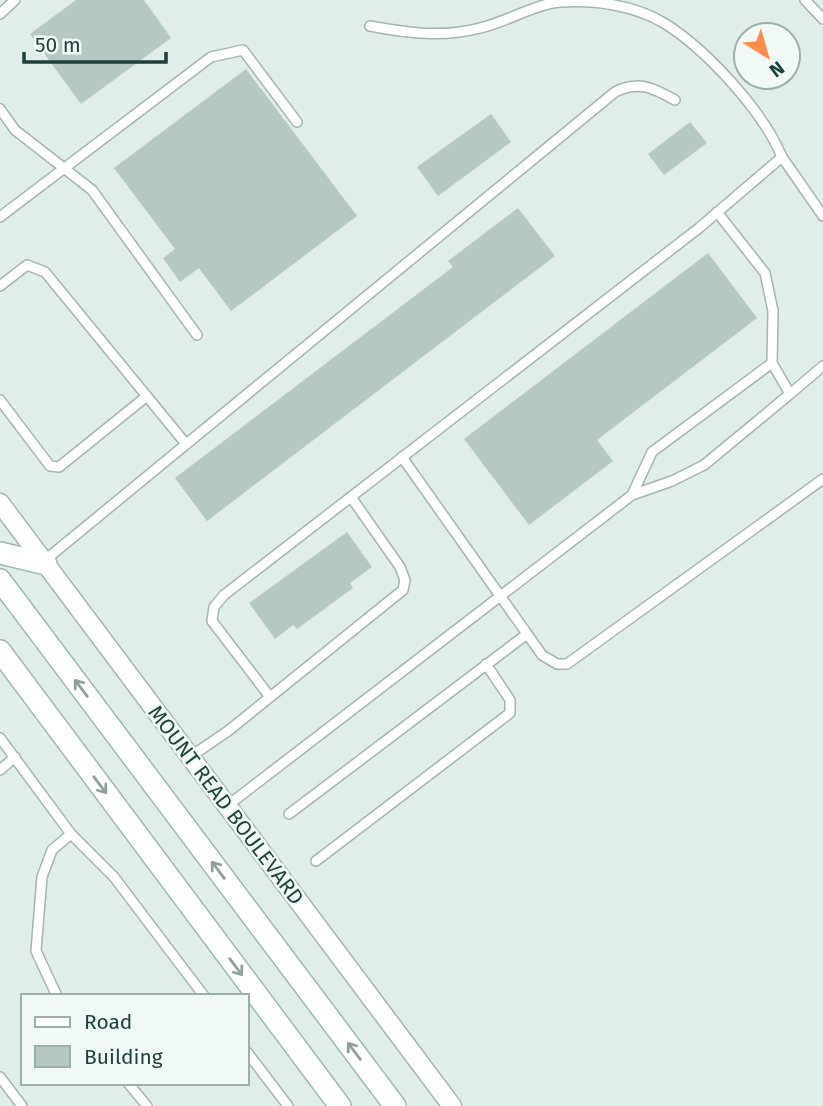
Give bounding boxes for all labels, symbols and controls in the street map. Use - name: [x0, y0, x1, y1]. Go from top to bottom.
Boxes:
- scale bar: [24, 21, 166, 65]
- north arrow: [732, 21, 802, 91]
- text: 50 m: [35, 32, 81, 58]
- text: N: [765, 56, 789, 82]
- one-way arrow: [74, 678, 89, 697]
- street label: MOUNT READ BOULEVARD: [143, 700, 309, 910]
- one-way arrow: [92, 775, 107, 793]
- one-way arrow: [210, 861, 225, 879]
- one-way arrow: [228, 957, 243, 976]
- legend: [21, 994, 248, 1085]
- text: Road: [84, 1009, 132, 1035]
- one-way arrow: [347, 1043, 362, 1061]
- text: Building: [84, 1044, 163, 1070]

